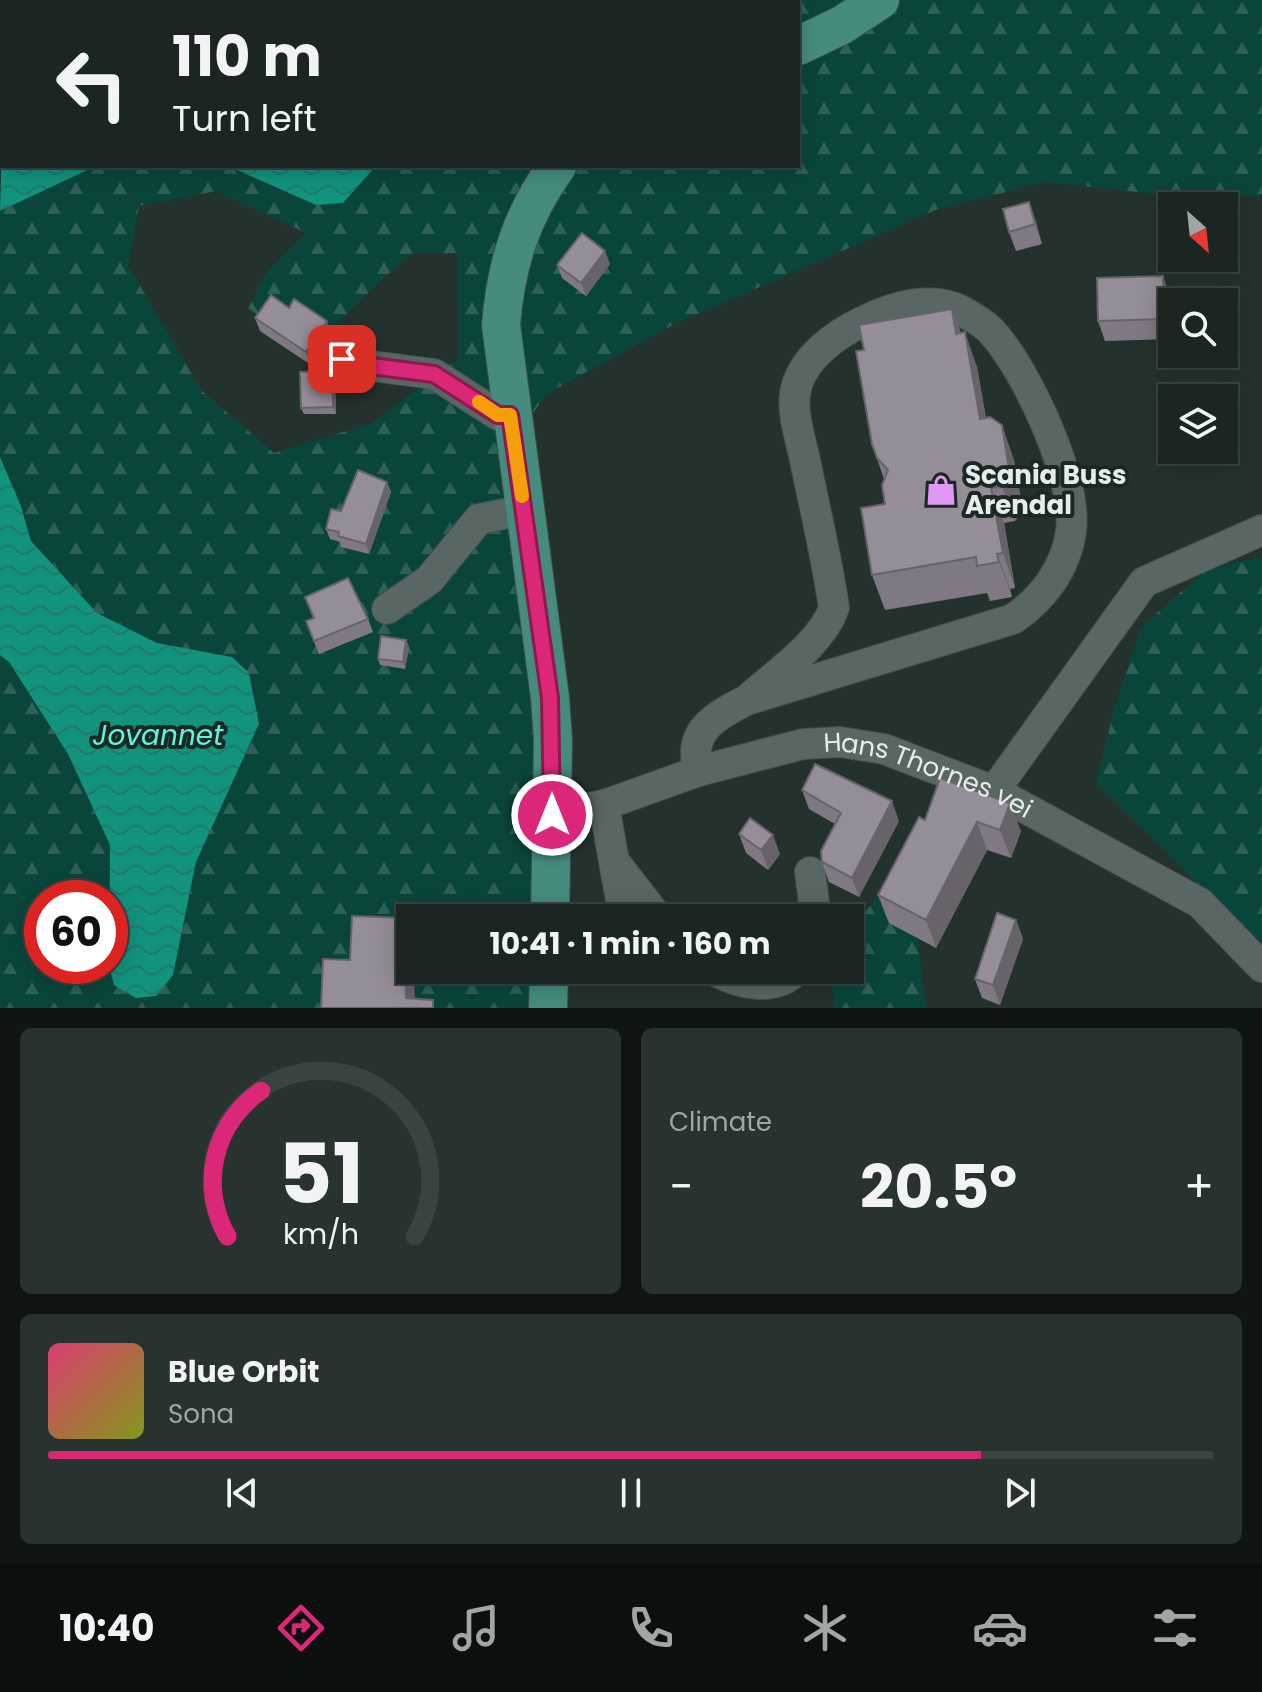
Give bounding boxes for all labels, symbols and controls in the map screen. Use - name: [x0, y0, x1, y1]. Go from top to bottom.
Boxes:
- text: 110 m: [172, 17, 322, 96]
- icon: left: [40, 32, 144, 136]
- text: Turn left: [172, 93, 317, 144]
- north arrow: [1158, 192, 1238, 272]
- map controls: [1158, 192, 1238, 464]
- button: search: [1158, 288, 1238, 368]
- pin: [308, 325, 376, 393]
- icon: arrive: [320, 337, 364, 381]
- button: layers: [1158, 384, 1238, 464]
- place label: Scania Buss Arendal: [965, 457, 1126, 523]
- shop icon: Scania Buss Arendal: [924, 473, 958, 507]
- water label: Jovannet: [93, 716, 224, 755]
- street label: Hans Thornes vei: [823, 724, 1039, 827]
- position arrow: [510, 773, 594, 857]
- speed limit sign: 60: [24, 880, 128, 984]
- text: 10:41 · 1 min · 160 m: [490, 922, 770, 965]
- text: Climate: [669, 1104, 772, 1140]
- text: 51: [278, 1116, 363, 1232]
- text: 20.5°: [860, 1145, 1017, 1229]
- text: −: [669, 1156, 693, 1217]
- text: +: [1184, 1156, 1214, 1217]
- text: km/h: [282, 1214, 359, 1254]
- text: Blue Orbit: [168, 1350, 320, 1393]
- text: Sona: [168, 1396, 234, 1432]
- icon: previous: [220, 1471, 264, 1515]
- icon: pause: [609, 1471, 653, 1515]
- icon: next: [998, 1471, 1042, 1515]
- icon: directions: [273, 1600, 329, 1656]
- icon: music: [448, 1600, 504, 1656]
- icon: phone: [623, 1600, 679, 1656]
- icon: climate: [797, 1600, 853, 1656]
- icon: car: [972, 1600, 1028, 1656]
- icon: filters: [1147, 1600, 1203, 1656]
- text: 10:40: [59, 1603, 154, 1654]

